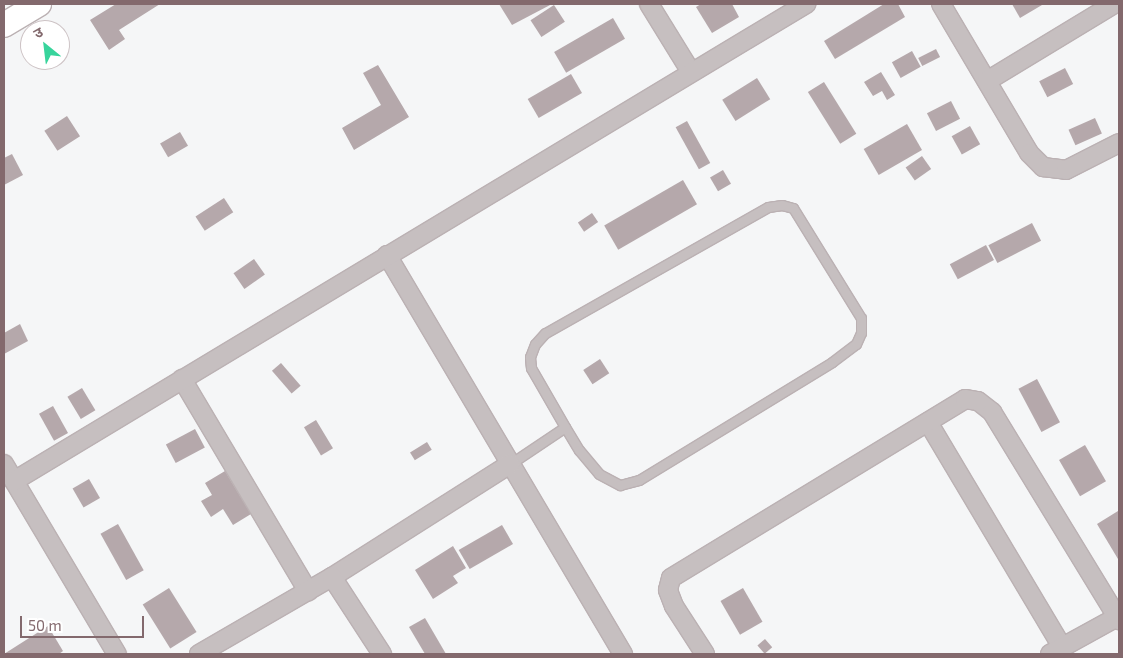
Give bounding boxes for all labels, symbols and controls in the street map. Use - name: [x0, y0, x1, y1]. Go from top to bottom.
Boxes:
- north arrow: [20, 20, 70, 70]
- text: उ: [30, 23, 46, 42]
- scale bar: [22, 606, 146, 638]
- text: 50 m: [28, 616, 62, 634]

